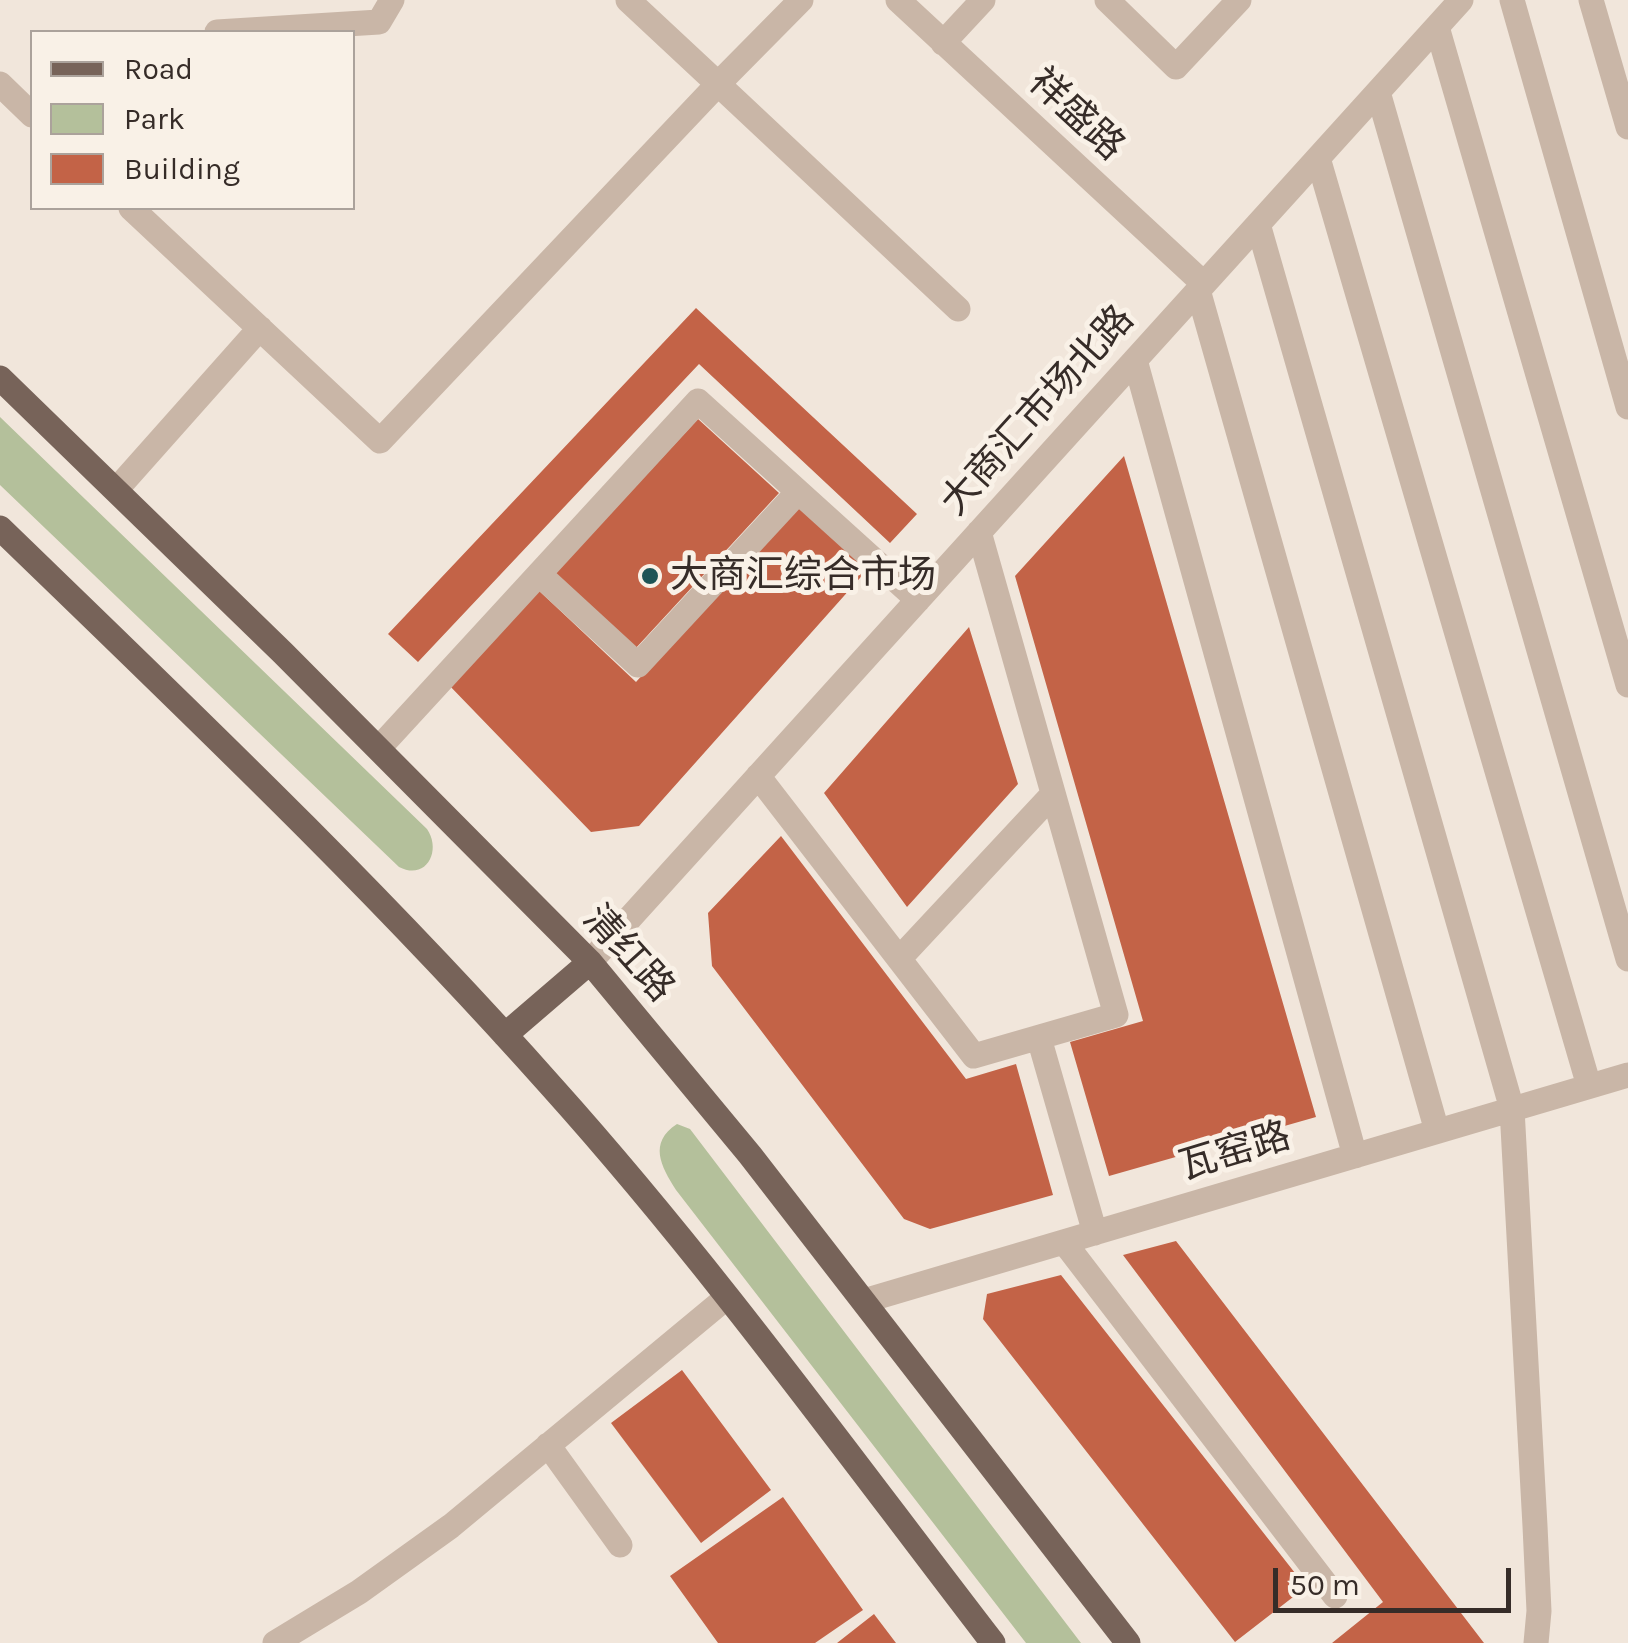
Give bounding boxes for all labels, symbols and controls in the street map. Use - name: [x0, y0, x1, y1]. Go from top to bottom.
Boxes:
- legend: [30, 30, 355, 210]
- text: Road: [124, 51, 193, 87]
- street label: 祥盛路: [1019, 59, 1133, 171]
- text: Park: [124, 101, 185, 137]
- text: Building: [124, 151, 240, 187]
- street label: 大商汇市场北路: [932, 297, 1144, 525]
- place label: 大商汇综合市场: [670, 553, 936, 599]
- marker: 大商汇综合市场: [639, 565, 661, 587]
- street label: 清红路: [573, 896, 683, 1012]
- street label: 瓦窑路: [1174, 1114, 1296, 1190]
- scale bar: [1278, 1548, 1516, 1610]
- text: 50 m: [1290, 1567, 1360, 1603]

